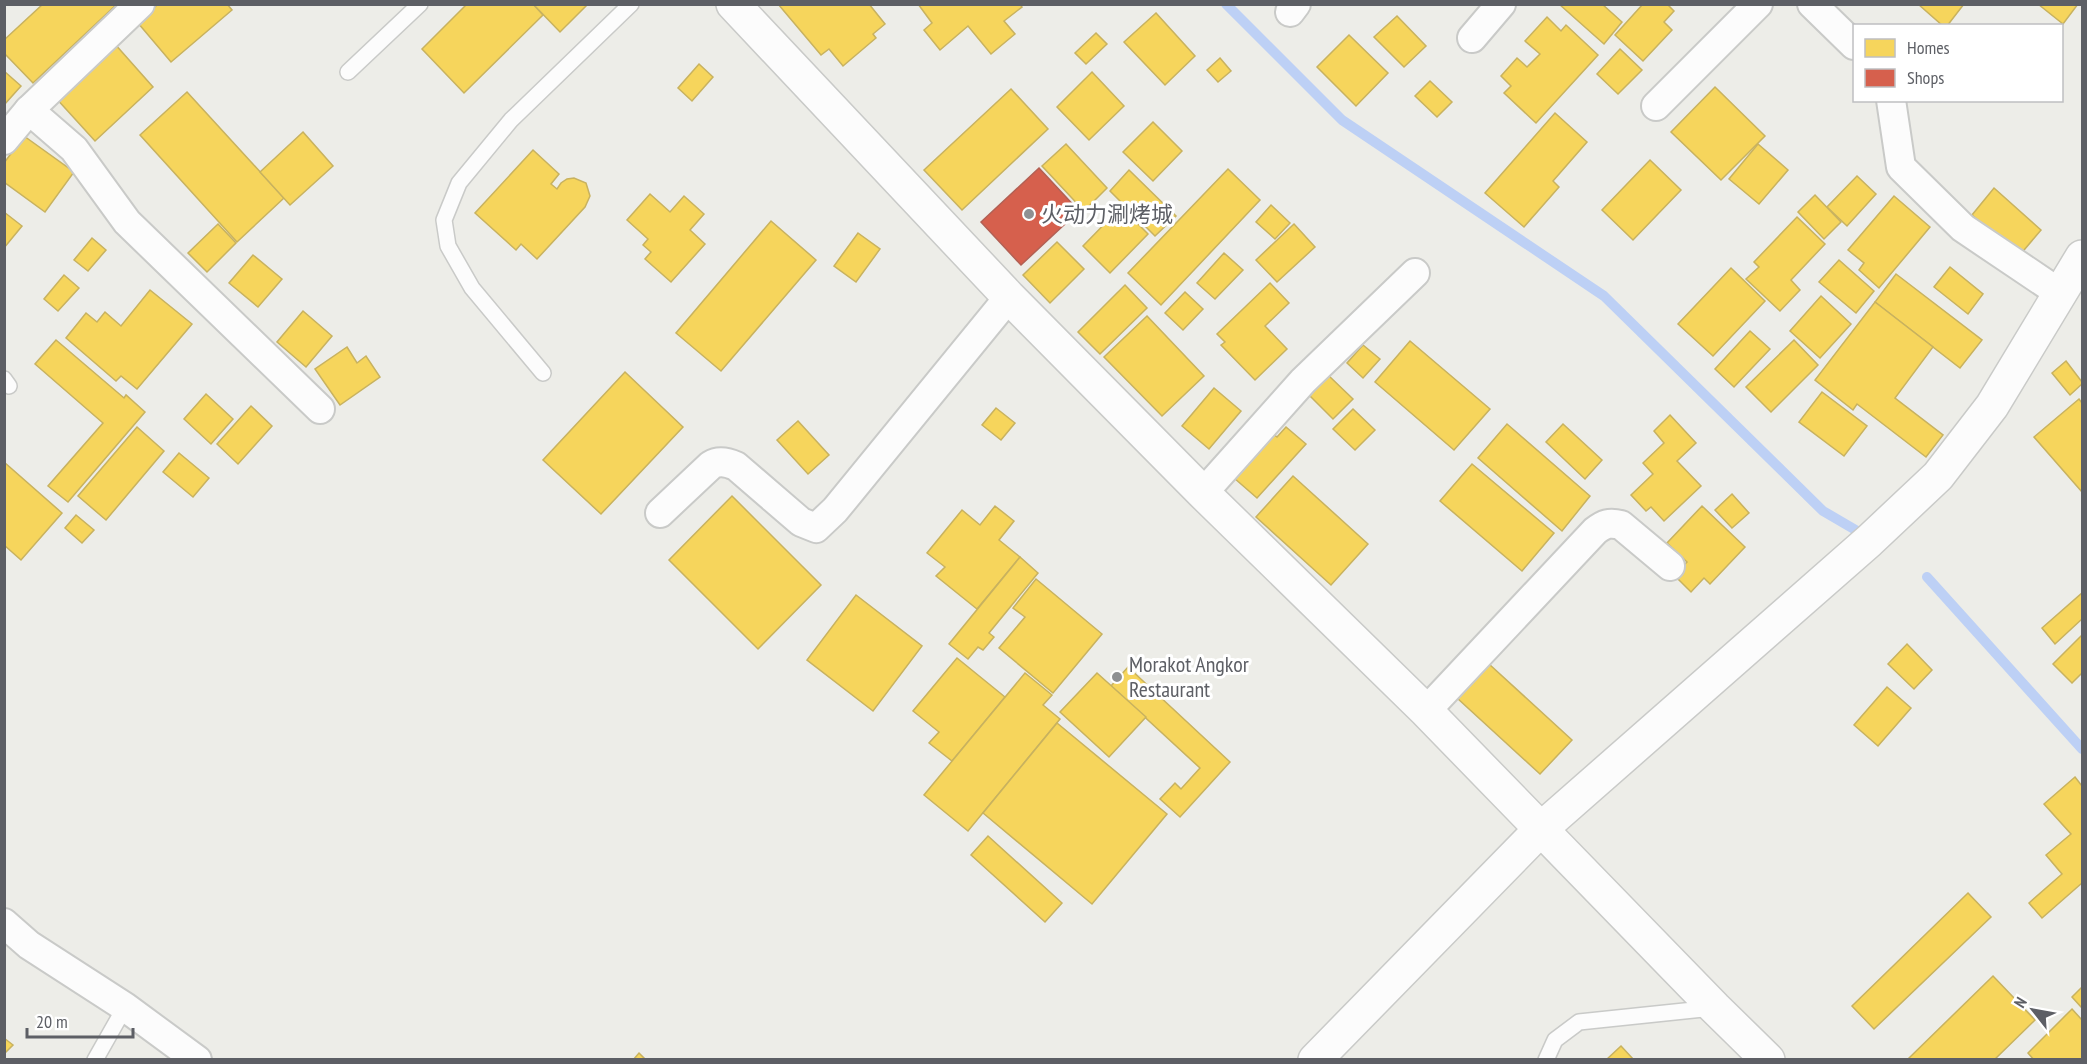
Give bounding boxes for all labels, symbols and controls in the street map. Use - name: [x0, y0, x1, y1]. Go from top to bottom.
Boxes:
- legend: [1853, 24, 2063, 102]
- text: Homes: [1907, 36, 1950, 59]
- text: Shops: [1907, 66, 1944, 89]
- place label: 火动力涮烤城: [1041, 200, 1173, 228]
- marker: 火动力涮烤城: [1022, 207, 1036, 221]
- place label: Morakot Angkor Restaurant: [1129, 650, 1249, 703]
- marker: Morakot Angkor Restaurant: [1110, 670, 1124, 684]
- north arrow: [2003, 980, 2063, 1040]
- text: N: [2009, 993, 2031, 1011]
- scale bar: [27, 1001, 134, 1039]
- text: 20 m: [36, 1010, 68, 1033]

